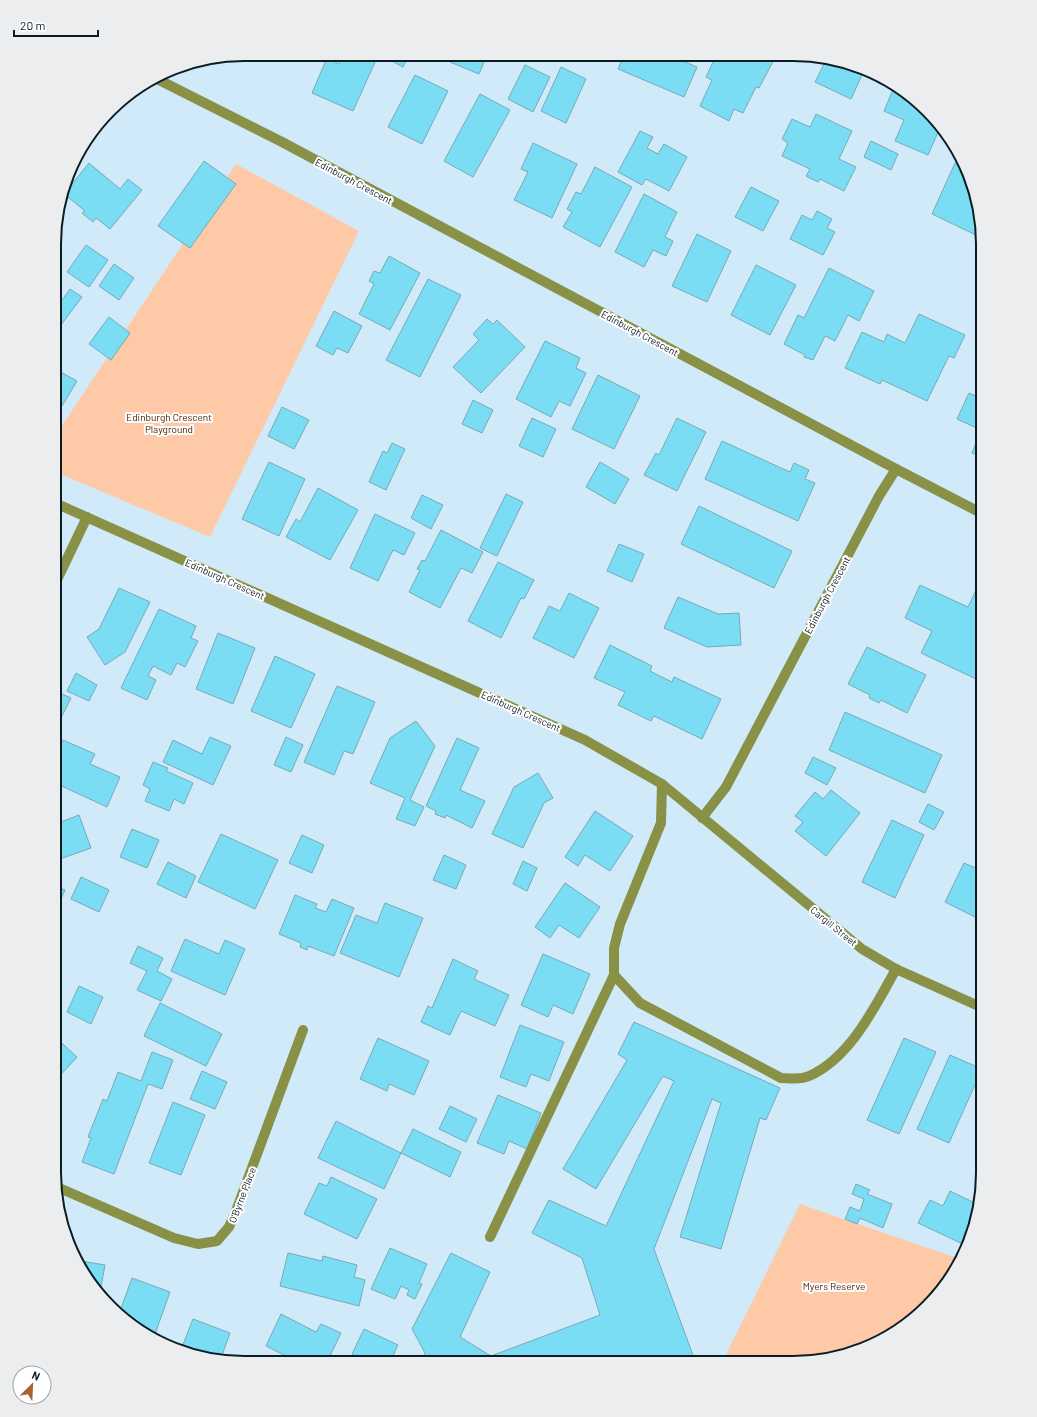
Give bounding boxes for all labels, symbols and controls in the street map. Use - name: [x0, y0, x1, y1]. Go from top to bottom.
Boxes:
- scale bar: [14, 12, 98, 38]
- text: 20 m: [20, 18, 46, 32]
- street label: Edinburgh Crescent: [313, 156, 395, 207]
- street label: Edinburgh Crescent: [599, 308, 681, 359]
- park label: Edinburgh Crescent Playground: [126, 411, 212, 435]
- street label: Edinburgh Crescent: [802, 554, 853, 636]
- street label: Edinburgh Crescent: [183, 556, 267, 602]
- street label: Edinburgh Crescent: [479, 688, 563, 734]
- street label: Cargill Street: [808, 904, 860, 949]
- street label: O'Byrne Place: [226, 1166, 258, 1224]
- park label: Myers Reserve: [803, 1280, 865, 1292]
- north arrow: [12, 1365, 52, 1405]
- text: N: [30, 1368, 42, 1383]

